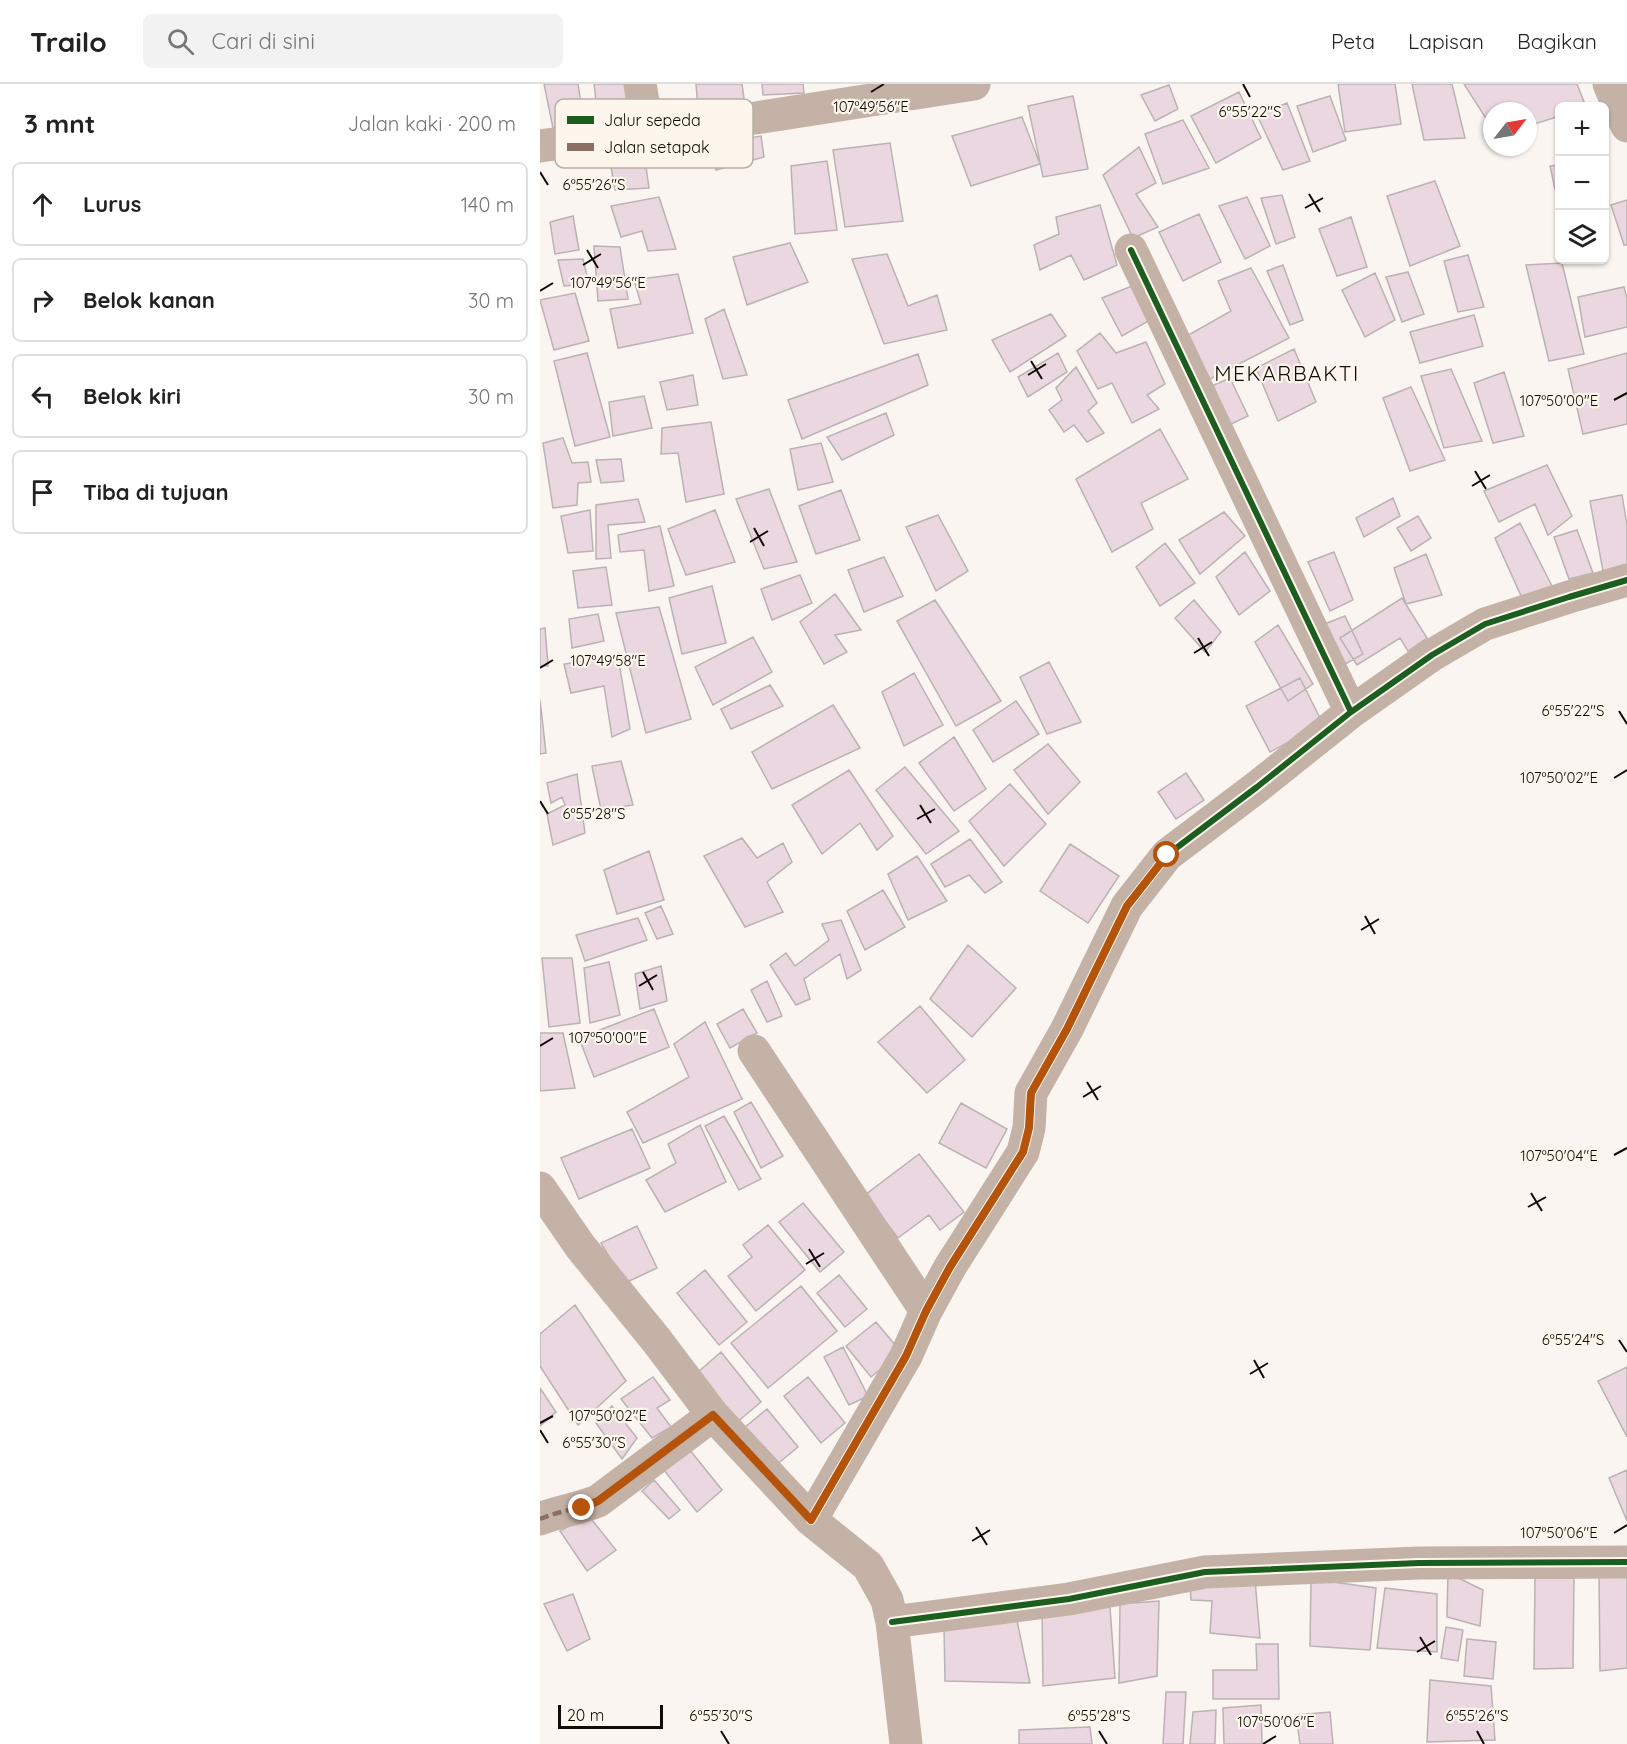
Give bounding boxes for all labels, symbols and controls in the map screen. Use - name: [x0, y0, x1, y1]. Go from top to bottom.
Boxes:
- search box: [143, 14, 563, 68]
- text: Trailo: [30, 24, 107, 59]
- icon: search: [164, 25, 197, 58]
- text: Cari di sini: [212, 27, 315, 55]
- text: Peta: [1331, 28, 1375, 54]
- text: Lapisan: [1408, 28, 1484, 54]
- text: Bagikan: [1517, 28, 1597, 54]
- text: 107°49'56"E: [833, 97, 909, 116]
- legend: [555, 99, 753, 168]
- text: 6°55'22"S: [1218, 102, 1282, 121]
- north arrow: [1483, 102, 1537, 156]
- map controls: [1555, 102, 1609, 264]
- button: +: [1555, 102, 1609, 156]
- text: 3 mnt: [24, 107, 95, 140]
- text: Jalur sepeda: [604, 110, 701, 130]
- text: Jalan kaki · 200 m: [348, 111, 516, 136]
- text: Jalan setapak: [604, 137, 709, 157]
- button: −: [1555, 156, 1609, 210]
- text: 6°55'26"S: [563, 175, 625, 194]
- icon: ahead: [26, 188, 59, 221]
- text: Lurus: [83, 190, 141, 218]
- text: 140 m: [461, 192, 514, 217]
- button: layers: [1555, 210, 1609, 264]
- text: 107°49'56"E: [570, 273, 646, 292]
- icon: right: [26, 284, 59, 317]
- text: Belok kanan: [83, 286, 215, 314]
- text: 30 m: [468, 288, 514, 313]
- district label: MEKARBAKTI: [1214, 360, 1360, 386]
- icon: left: [26, 380, 59, 413]
- text: Belok kiri: [83, 382, 181, 410]
- text: 30 m: [468, 384, 514, 409]
- text: 107°50'00"E: [1520, 391, 1598, 410]
- icon: arrive: [26, 476, 59, 509]
- text: Tiba di tujuan: [83, 478, 229, 506]
- text: 107°49'58"E: [570, 651, 646, 670]
- text: 6°55'22"S: [1541, 701, 1605, 720]
- text: 107°50'02"E: [1520, 768, 1598, 787]
- text: 6°55'28"S: [563, 804, 625, 823]
- route start: [1153, 841, 1179, 867]
- text: 107°50'00"E: [569, 1028, 647, 1047]
- text: 107°50'04"E: [1520, 1146, 1598, 1165]
- text: 6°55'24"S: [1542, 1330, 1604, 1349]
- text: 107°50'02"E: [569, 1406, 647, 1425]
- text: 6°55'30"S: [562, 1433, 626, 1452]
- route end: [568, 1494, 594, 1520]
- text: 107°50'06"E: [1520, 1523, 1598, 1542]
- scale bar: [558, 1702, 663, 1730]
- text: 20 m: [567, 1705, 604, 1725]
- text: 6°55'30"S: [689, 1706, 753, 1725]
- text: 6°55'28"S: [1068, 1706, 1130, 1725]
- text: 6°55'26"S: [1446, 1706, 1508, 1725]
- text: 107°50'06"E: [1237, 1712, 1315, 1731]

